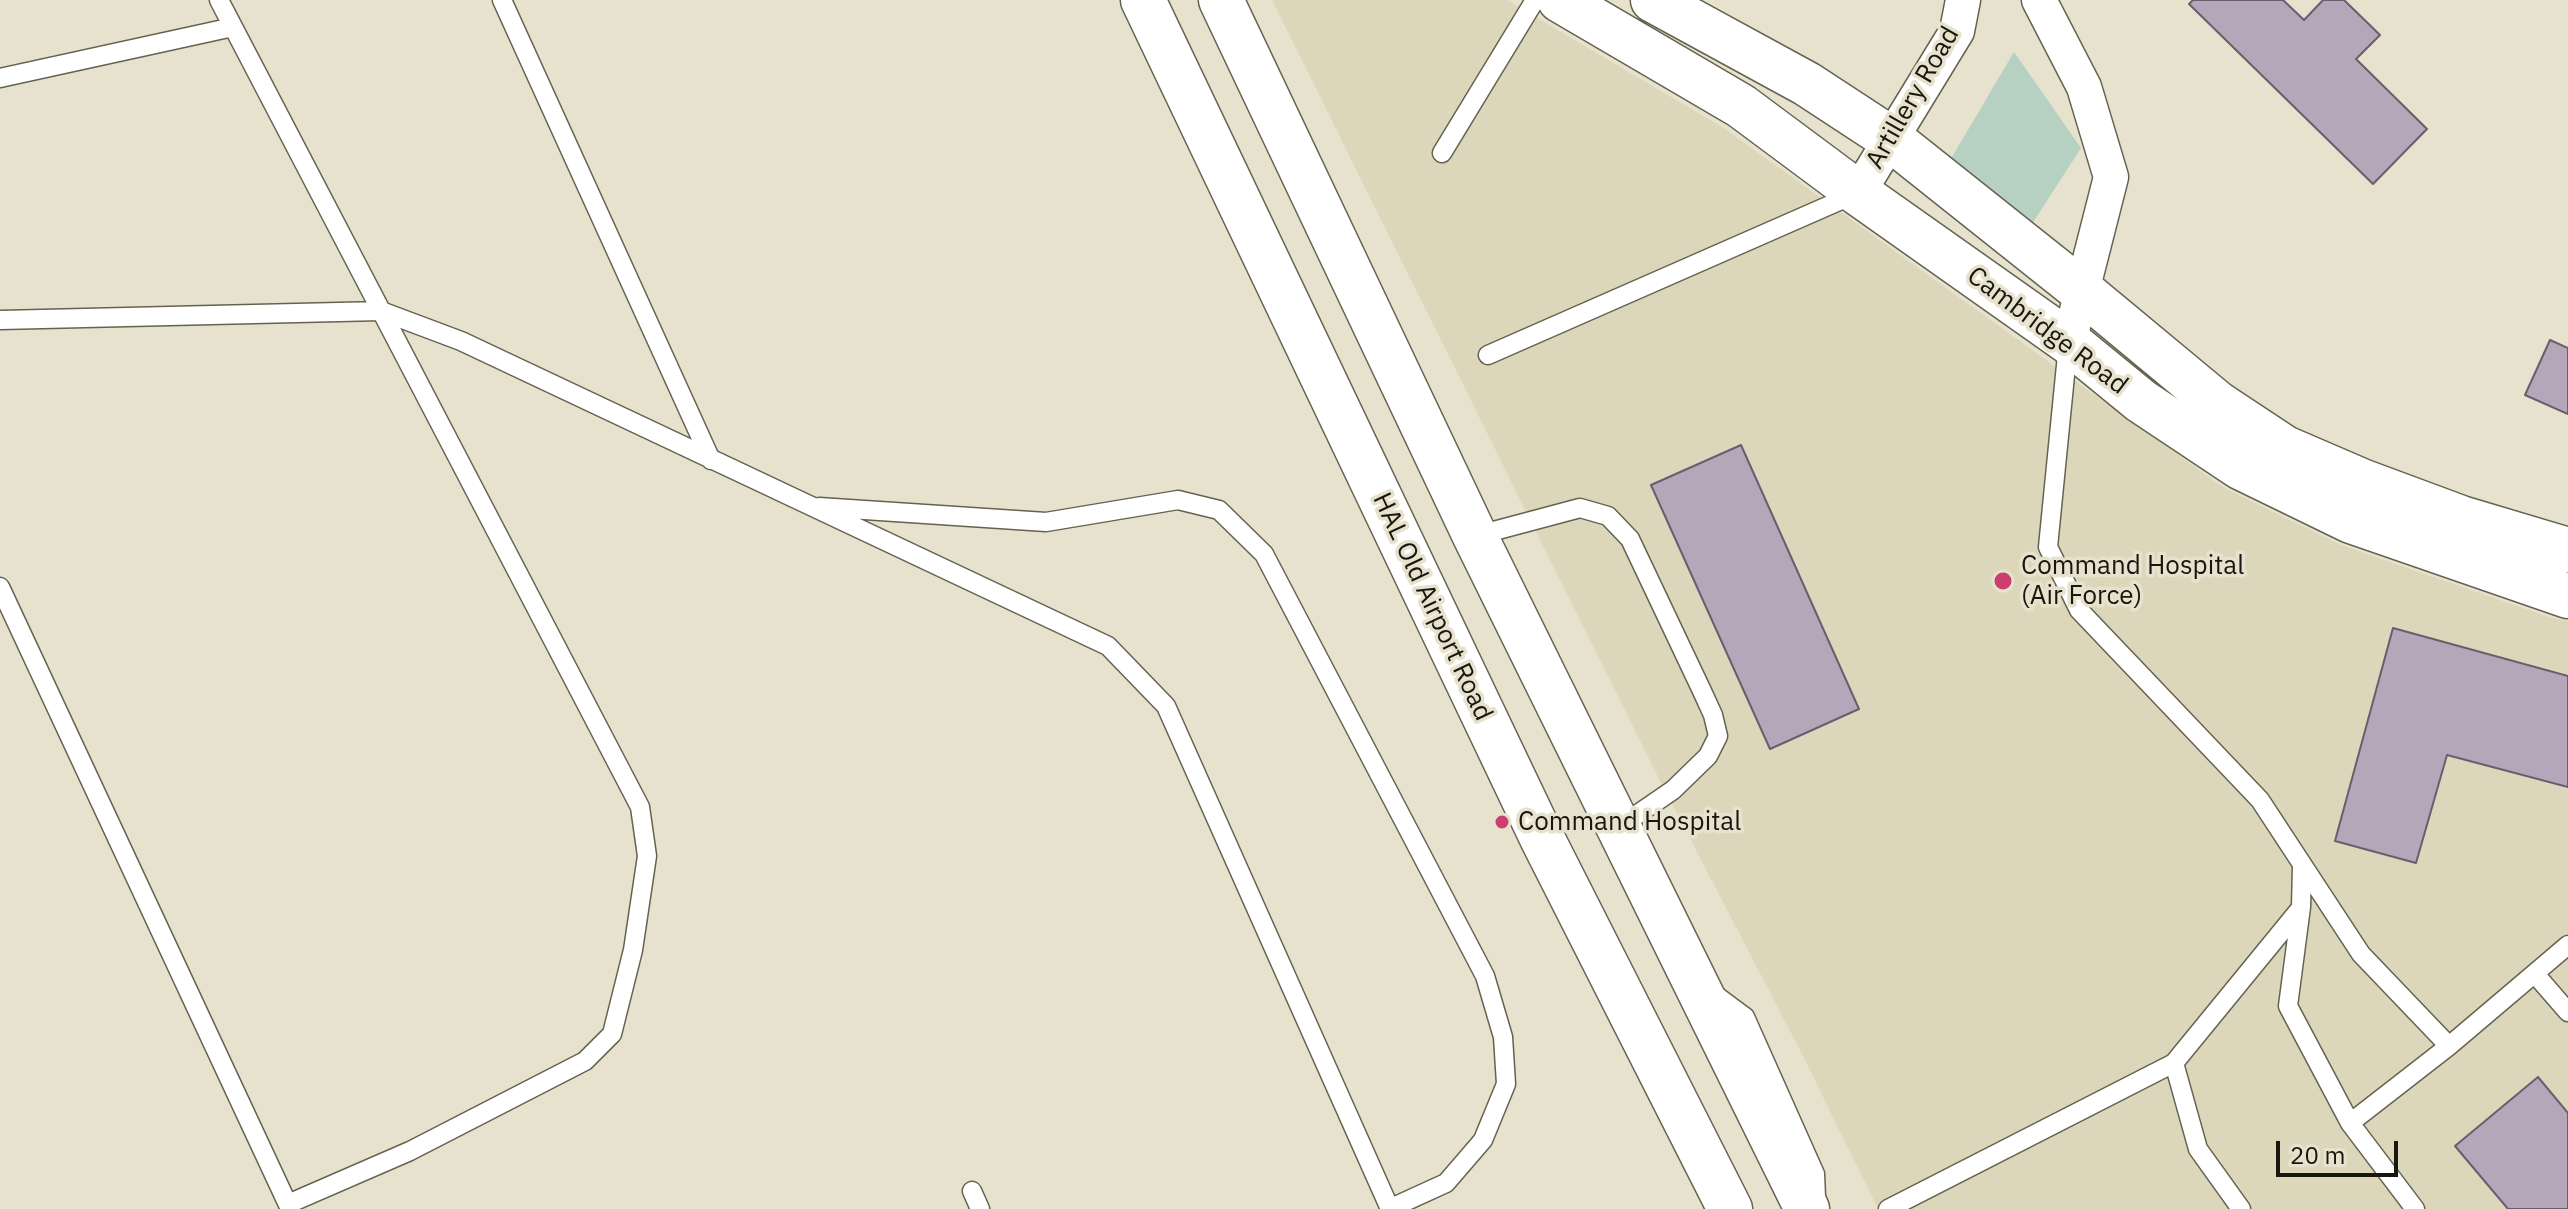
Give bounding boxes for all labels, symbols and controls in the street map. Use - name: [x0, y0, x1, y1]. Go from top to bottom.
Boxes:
- street label: Artillery Road: [1860, 21, 1966, 175]
- street label: Cambridge Road: [1961, 261, 2133, 401]
- street label: HAL Old Airport Road: [1365, 488, 1499, 726]
- place label: Command Hospital (Air Force): [2021, 550, 2244, 612]
- marker: Command Hospital (Air Force): [1992, 570, 2014, 592]
- place label: Command Hospital: [1518, 806, 1741, 838]
- marker: Command Hospital: [1493, 813, 1511, 831]
- scale bar: [2280, 1125, 2402, 1175]
- text: 20 m: [2290, 1139, 2345, 1171]

